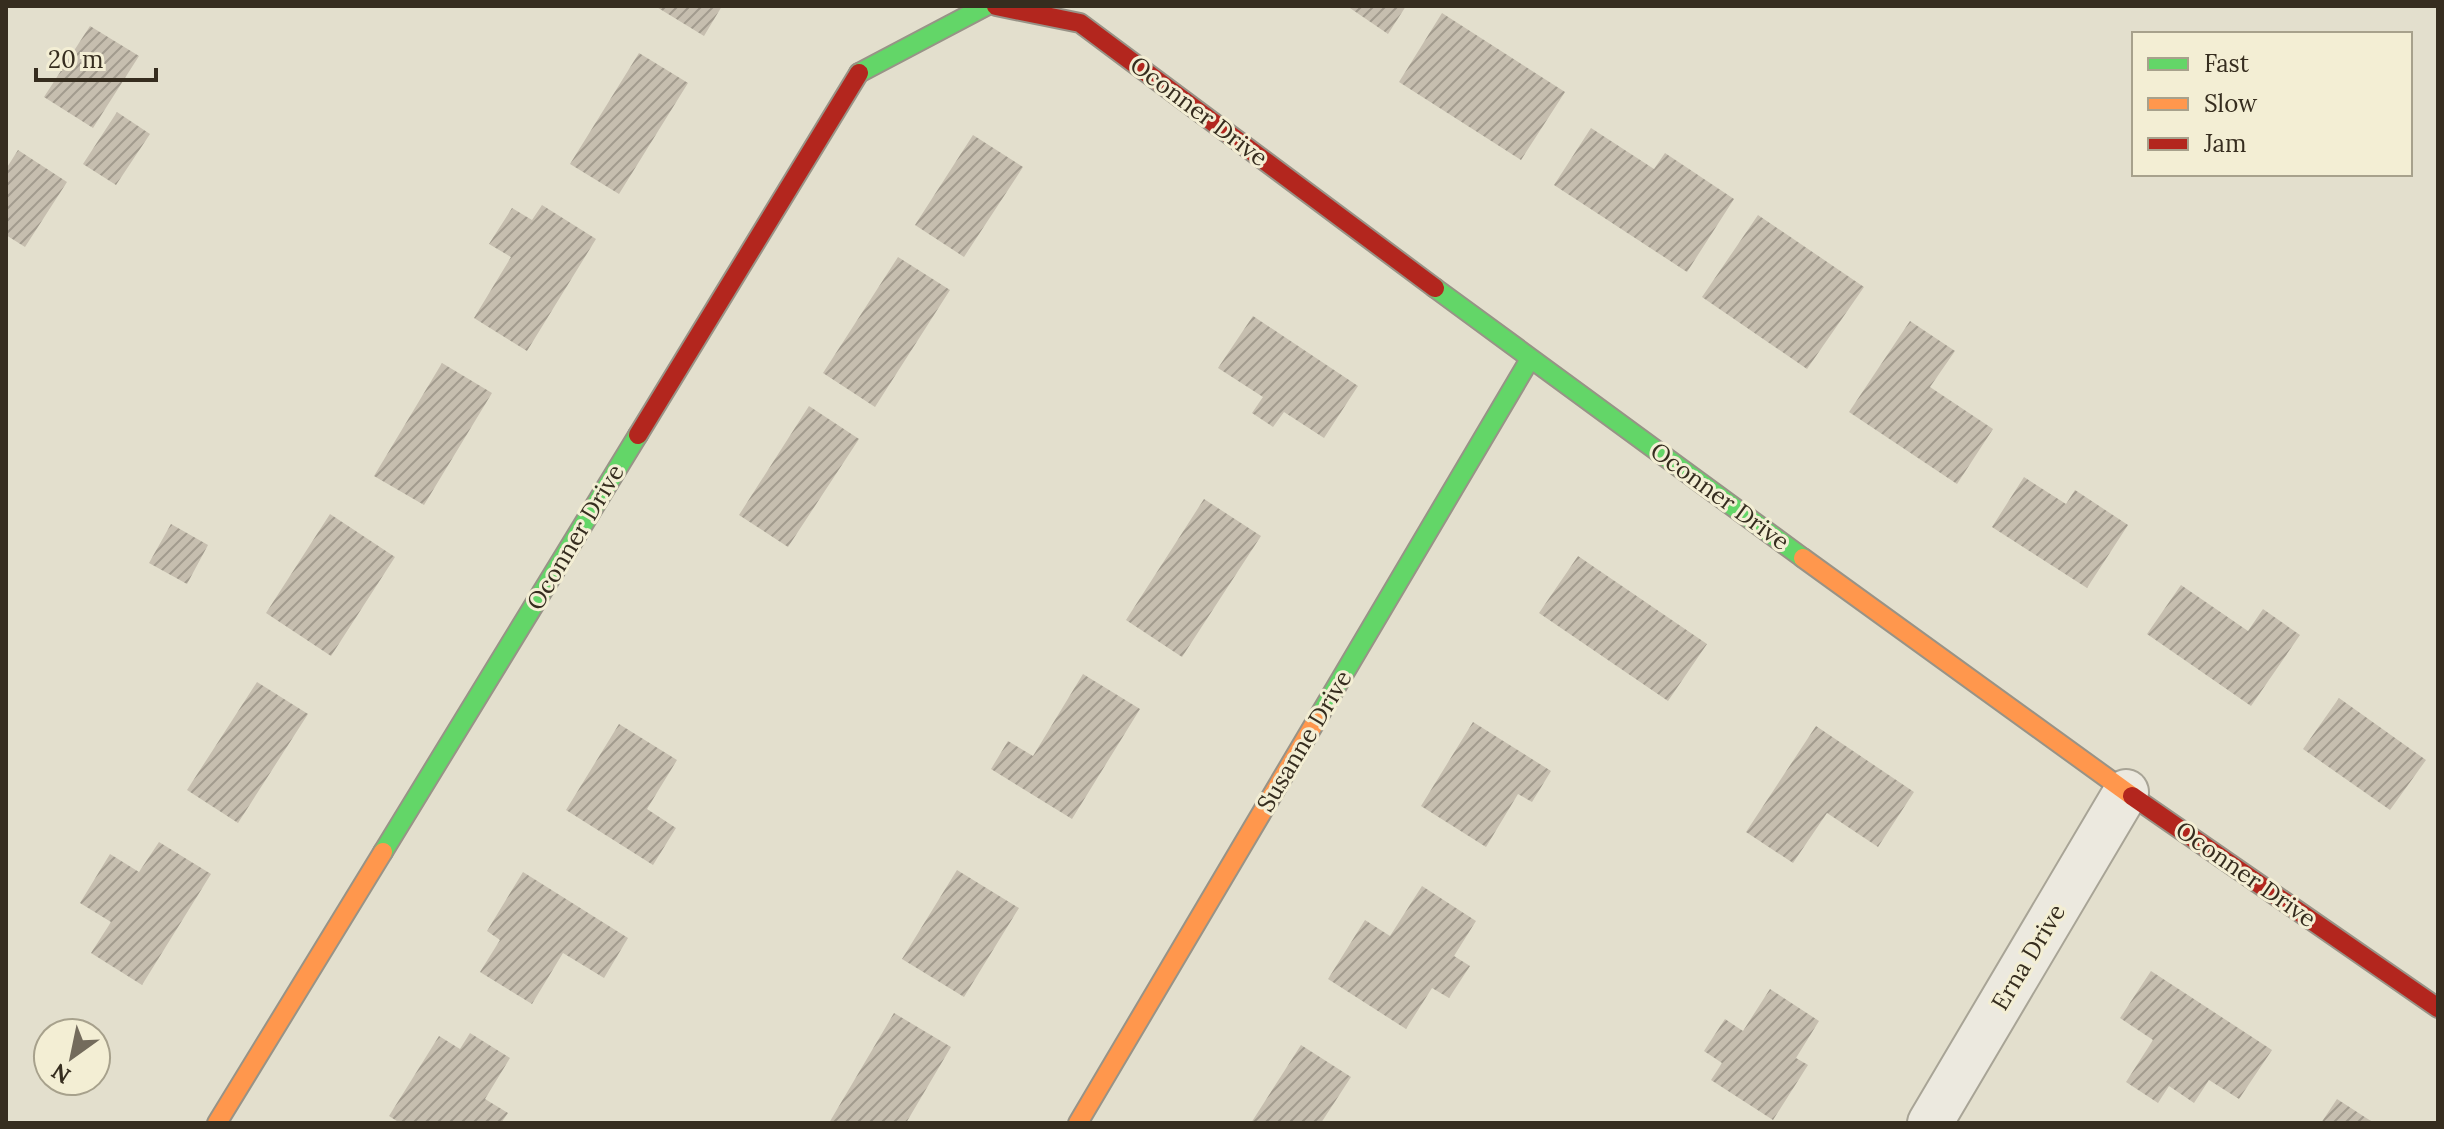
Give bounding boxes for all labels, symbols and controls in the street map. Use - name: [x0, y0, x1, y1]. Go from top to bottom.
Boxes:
- scale bar: [36, 32, 156, 82]
- legend: [2132, 32, 2412, 176]
- text: 20 m: [48, 44, 104, 75]
- text: Fast: [2204, 48, 2250, 79]
- street label: Oconner Drive: [1124, 49, 1274, 173]
- text: Slow: [2204, 88, 2258, 119]
- text: Jam: [2203, 128, 2246, 159]
- street label: Oconner Drive: [1644, 435, 1796, 557]
- street label: Oconner Drive: [519, 459, 631, 615]
- street label: Susanne Drive: [1250, 665, 1358, 817]
- street label: Oconner Drive: [2170, 814, 2322, 934]
- street label: Erna Drive: [1984, 898, 2072, 1016]
- north arrow: [32, 1017, 112, 1097]
- text: N: [46, 1057, 76, 1090]

